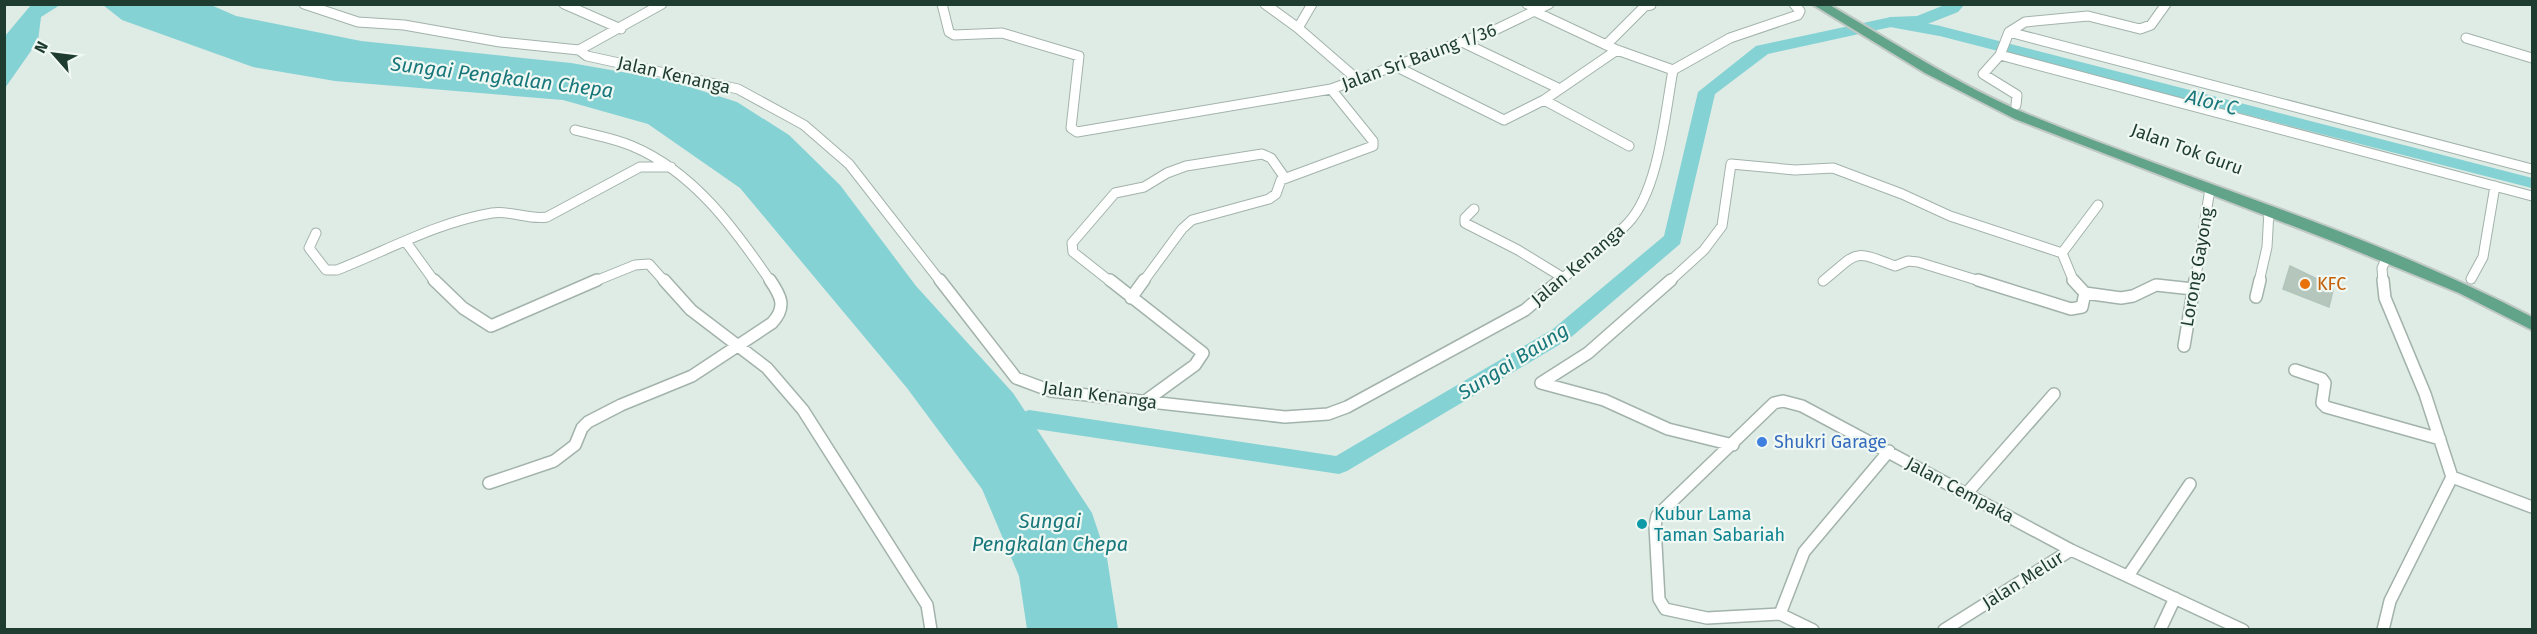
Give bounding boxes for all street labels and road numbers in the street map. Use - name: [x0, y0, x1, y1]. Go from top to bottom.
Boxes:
- street label: Jalan Sri Baung 1/36: [1339, 19, 1499, 95]
- street label: Jalan Kenanga: [615, 51, 733, 99]
- street label: Jalan Tok Guru: [2128, 119, 2246, 179]
- street label: Lorong Gayong: [2176, 205, 2218, 328]
- street label: Jalan Kenanga: [1527, 220, 1629, 310]
- street label: Jalan Kenanga: [1041, 376, 1159, 414]
- street label: Jalan Cempaka: [1902, 452, 2018, 528]
- street label: Jalan Melur: [1978, 546, 2068, 614]

